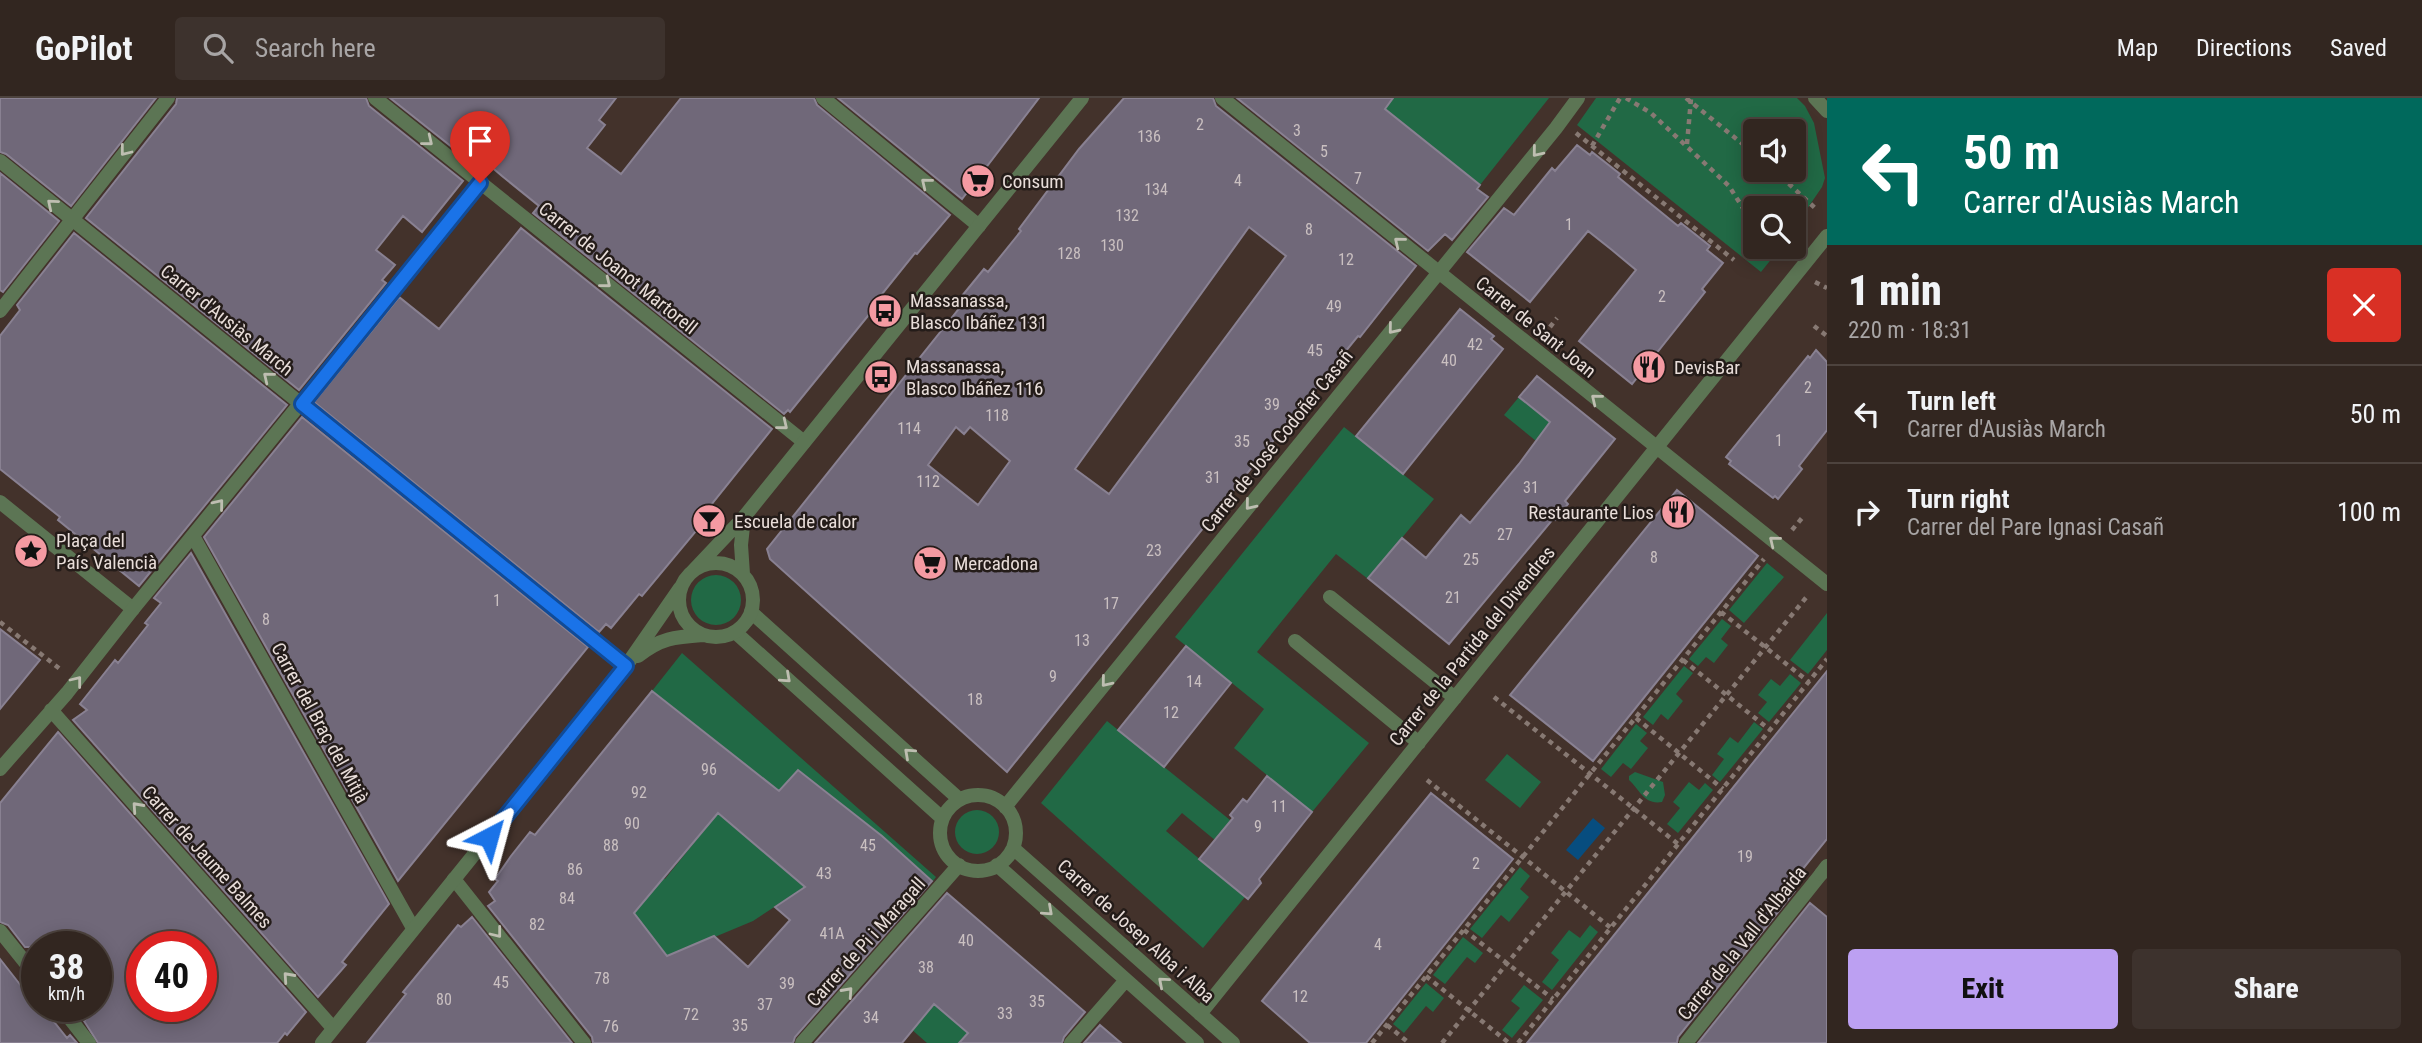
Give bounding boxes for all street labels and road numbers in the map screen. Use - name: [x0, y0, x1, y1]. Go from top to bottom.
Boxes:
- street label: Carrer de Joanot Martorell: [534, 197, 702, 339]
- street label: Carrer d'Ausiàs March: [156, 259, 298, 381]
- street label: Carrer de Sant Joan: [1471, 271, 1601, 383]
- street label: Carrer de José Codoñer Casañ: [1196, 345, 1358, 537]
- street label: Carrer de la Partida del Divendres: [1384, 541, 1560, 751]
- street label: Carrer del Braç del Mitjà: [266, 639, 374, 807]
- street label: Carrer de Jaume Balmes: [137, 781, 277, 933]
- street label: Carrer de Josep Alba i Alba: [1053, 854, 1219, 1008]
- street label: Carrer de la Vall d'Albaida: [1673, 861, 1811, 1025]
- street label: Carrer de Pi i Maragall: [802, 873, 930, 1011]

